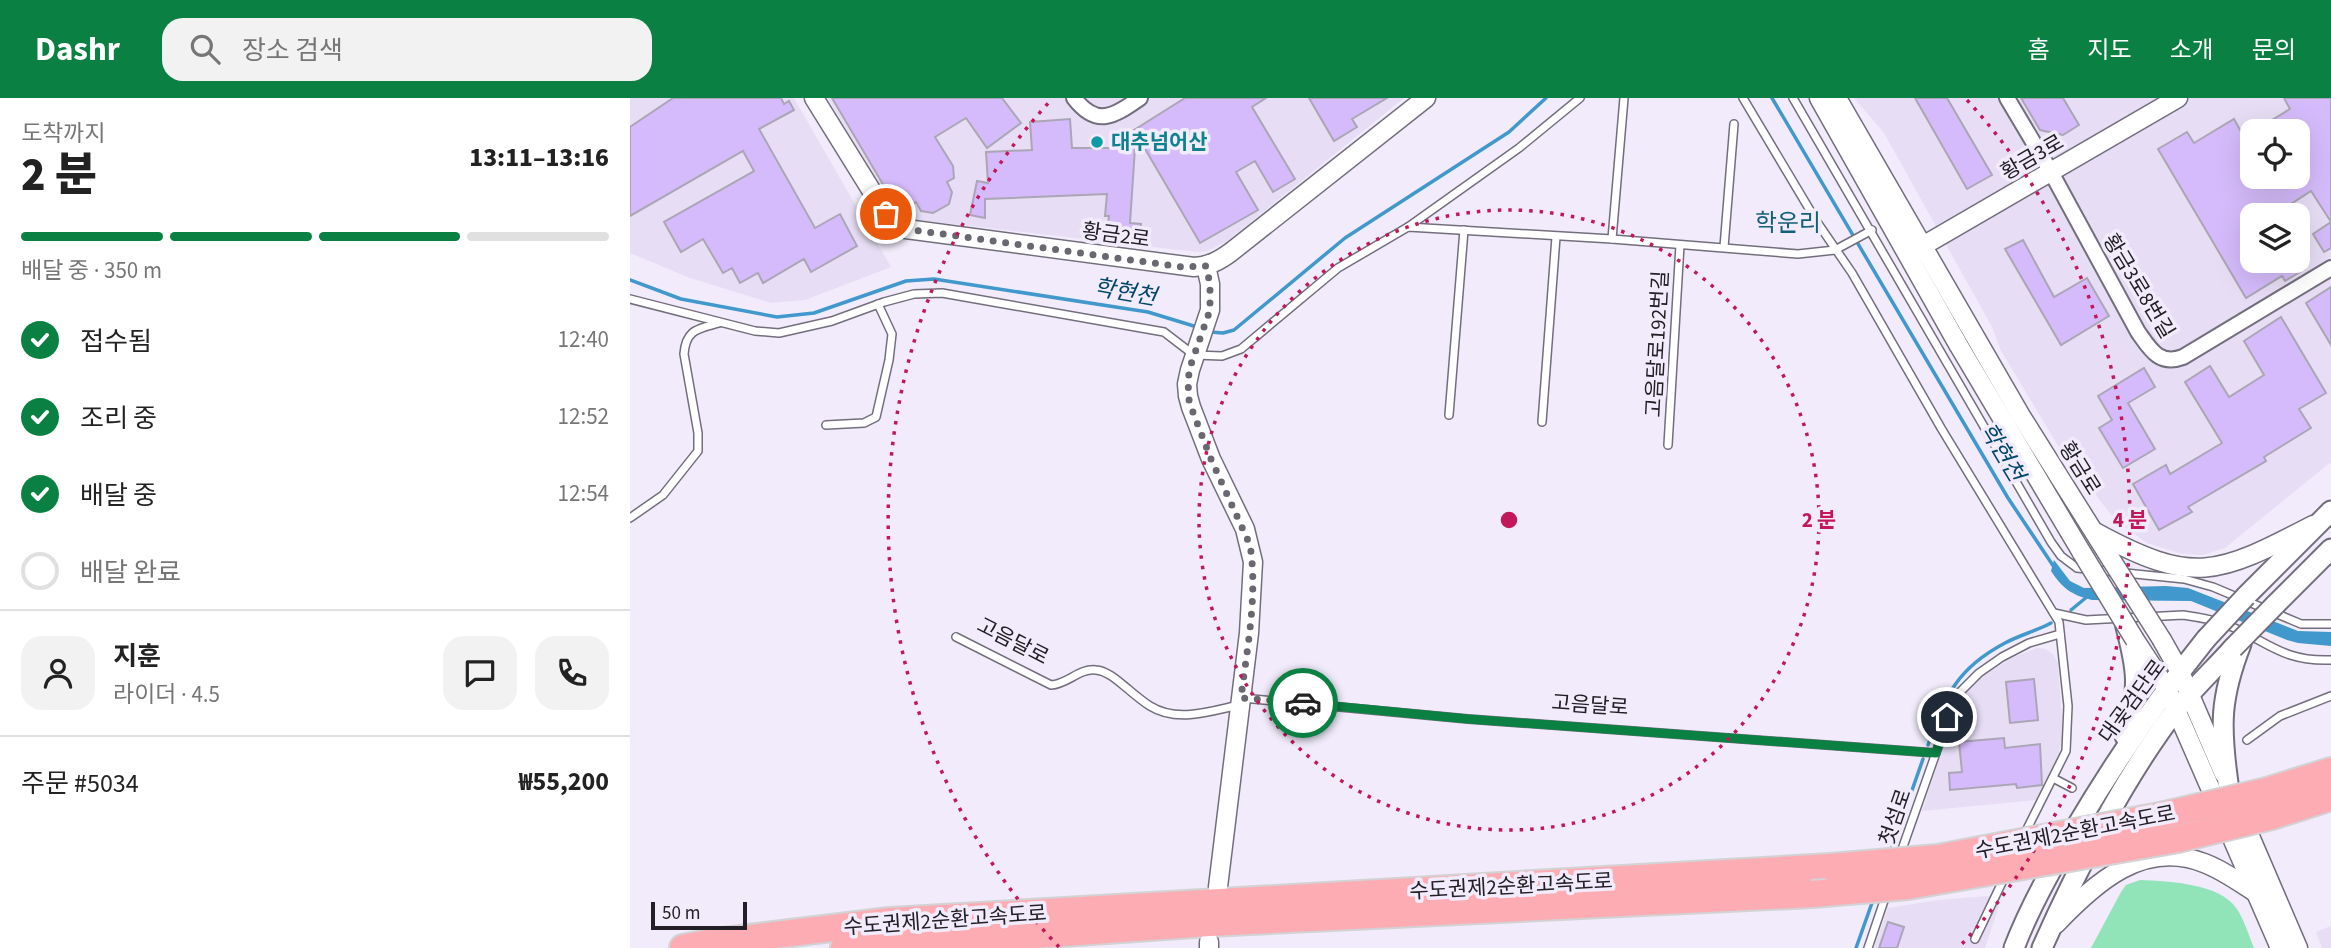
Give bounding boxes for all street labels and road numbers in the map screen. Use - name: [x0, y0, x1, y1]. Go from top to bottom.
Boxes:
- street label: 황금3로: [1995, 127, 2069, 187]
- street label: 황금2로: [1080, 215, 1152, 255]
- street label: 황금3로8번길: [2096, 228, 2182, 344]
- street label: 고음달로192번길: [1638, 270, 1676, 418]
- street label: 황금로: [2052, 435, 2108, 501]
- street label: 고음달로: [972, 610, 1054, 672]
- street label: 대곶검단로: [2091, 653, 2173, 749]
- street label: 고음달로: [1550, 687, 1630, 723]
- street label: 첫섬로: [1871, 785, 1919, 849]
- street label: 수도권제2순환고속도로: [1972, 798, 2178, 866]
- street label: 수도권제2순환고속도로: [1409, 866, 1613, 906]
- street label: 수도권제2순환고속도로: [842, 898, 1048, 942]

